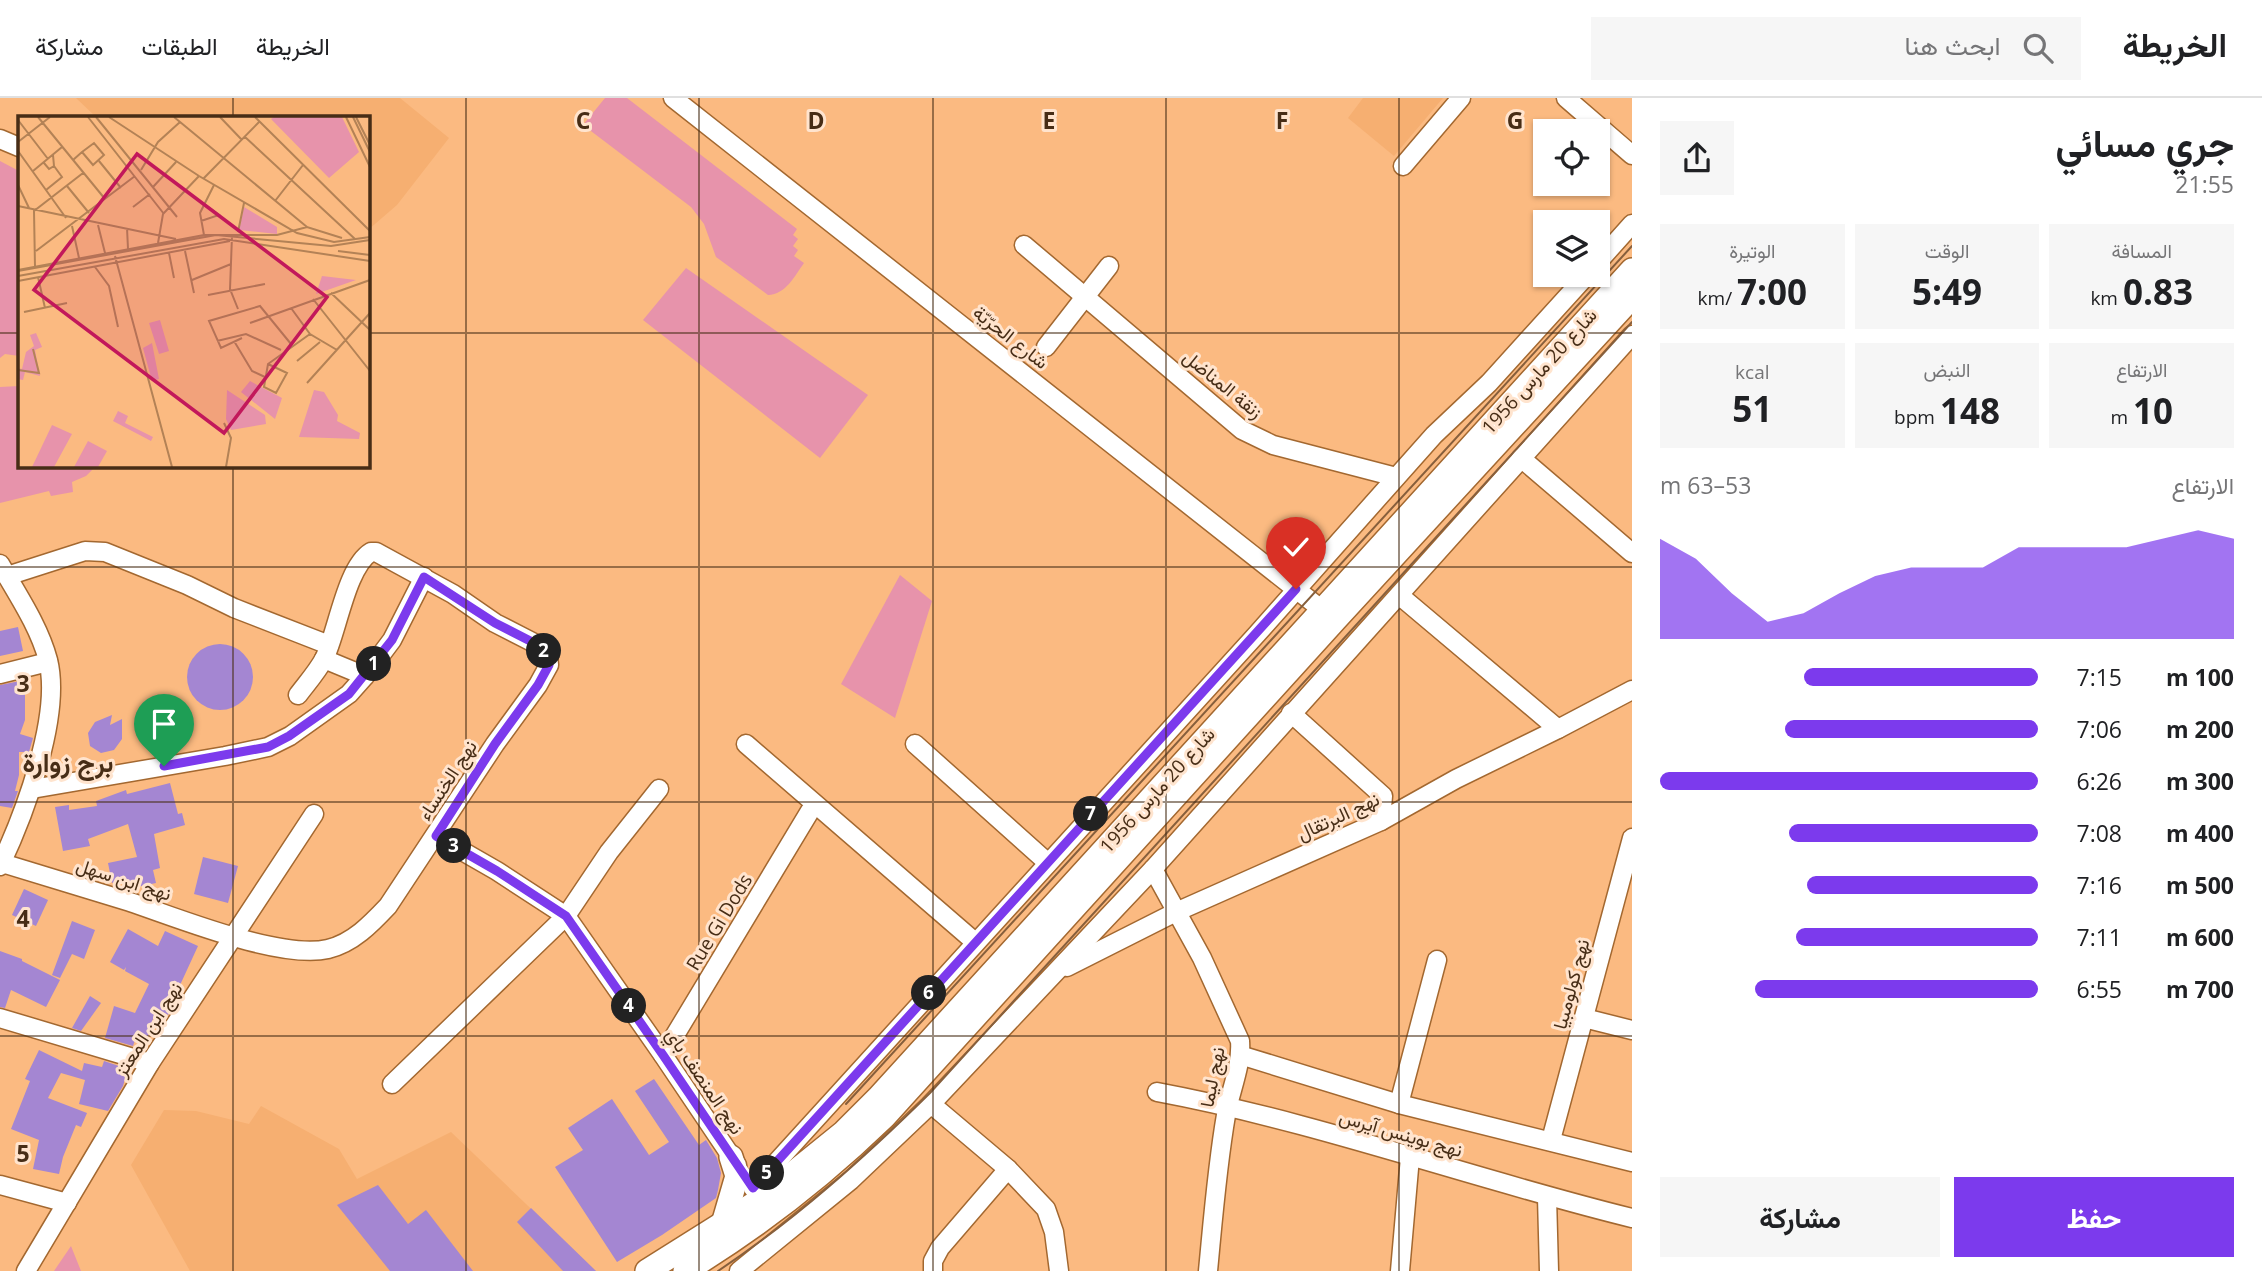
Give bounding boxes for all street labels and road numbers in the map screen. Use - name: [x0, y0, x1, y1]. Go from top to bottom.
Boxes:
- street label: شارع الحرّيّة: [968, 299, 1054, 375]
- street label: شارع 20 مارس 1956: [1476, 303, 1602, 439]
- street label: زنقة المناضل: [1178, 344, 1268, 424]
- street label: شارع 20 مارس 1956: [1094, 722, 1220, 858]
- street label: نهج الخنساء: [411, 735, 483, 826]
- street label: نهج البرتقال: [1293, 786, 1384, 847]
- street label: نهج ابن سهل: [73, 851, 175, 908]
- street label: Rue Gi Dods: [680, 869, 758, 975]
- street label: نهج كولومبيا: [1546, 936, 1596, 1032]
- street label: نهج ابن المعتز: [107, 977, 189, 1083]
- street label: نهج المنصف باي: [657, 1023, 750, 1141]
- street label: نهج ليما: [1193, 1045, 1232, 1110]
- street label: نهج بوينس آيرس: [1336, 1103, 1466, 1164]

